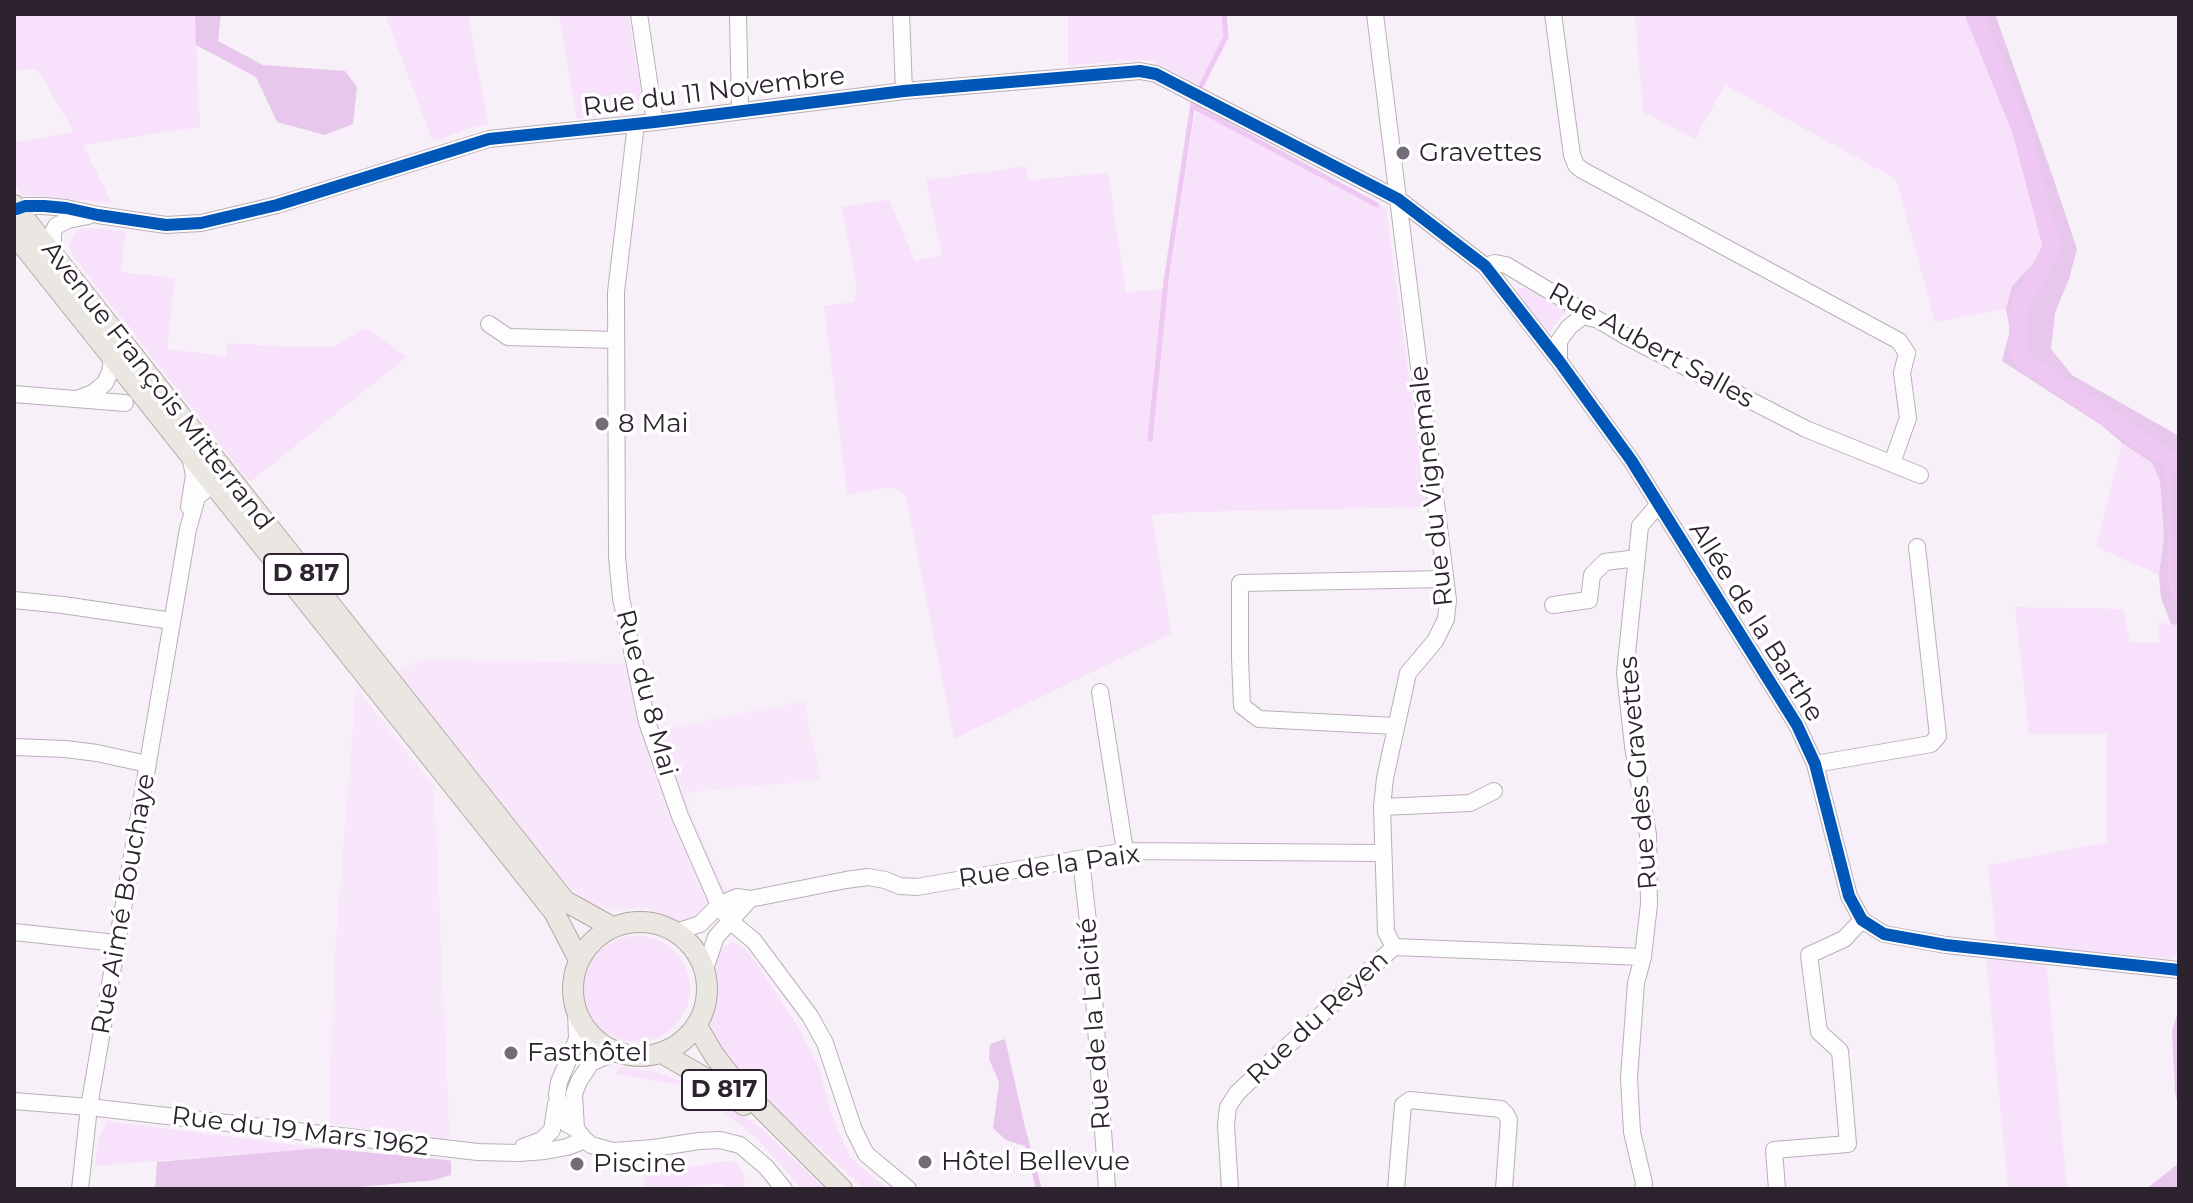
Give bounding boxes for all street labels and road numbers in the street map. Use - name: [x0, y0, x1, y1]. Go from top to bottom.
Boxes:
- street label: Rue du 11 Novembre: [581, 60, 847, 124]
- street label: Avenue François Mitterrand: [34, 235, 280, 537]
- street label: Rue Aubert Salles: [1543, 277, 1759, 415]
- street label: Rue du Vignemale: [1404, 364, 1460, 608]
- street label: Allée de la Barthe: [1682, 516, 1830, 728]
- road number: D 817: [264, 554, 348, 594]
- street label: Rue du 8 Mai: [609, 606, 683, 780]
- street label: Rue des Gravettes: [1613, 655, 1665, 891]
- street label: Rue Aimé Bouchaye: [86, 771, 162, 1037]
- street label: Rue de la Paix: [956, 839, 1142, 895]
- street label: Rue de la Laicité: [1072, 917, 1118, 1131]
- street label: Rue du Reyen: [1241, 945, 1395, 1091]
- road number: D 817: [682, 1070, 766, 1110]
- street label: Rue du 19 Mars 1962: [170, 1101, 430, 1163]

